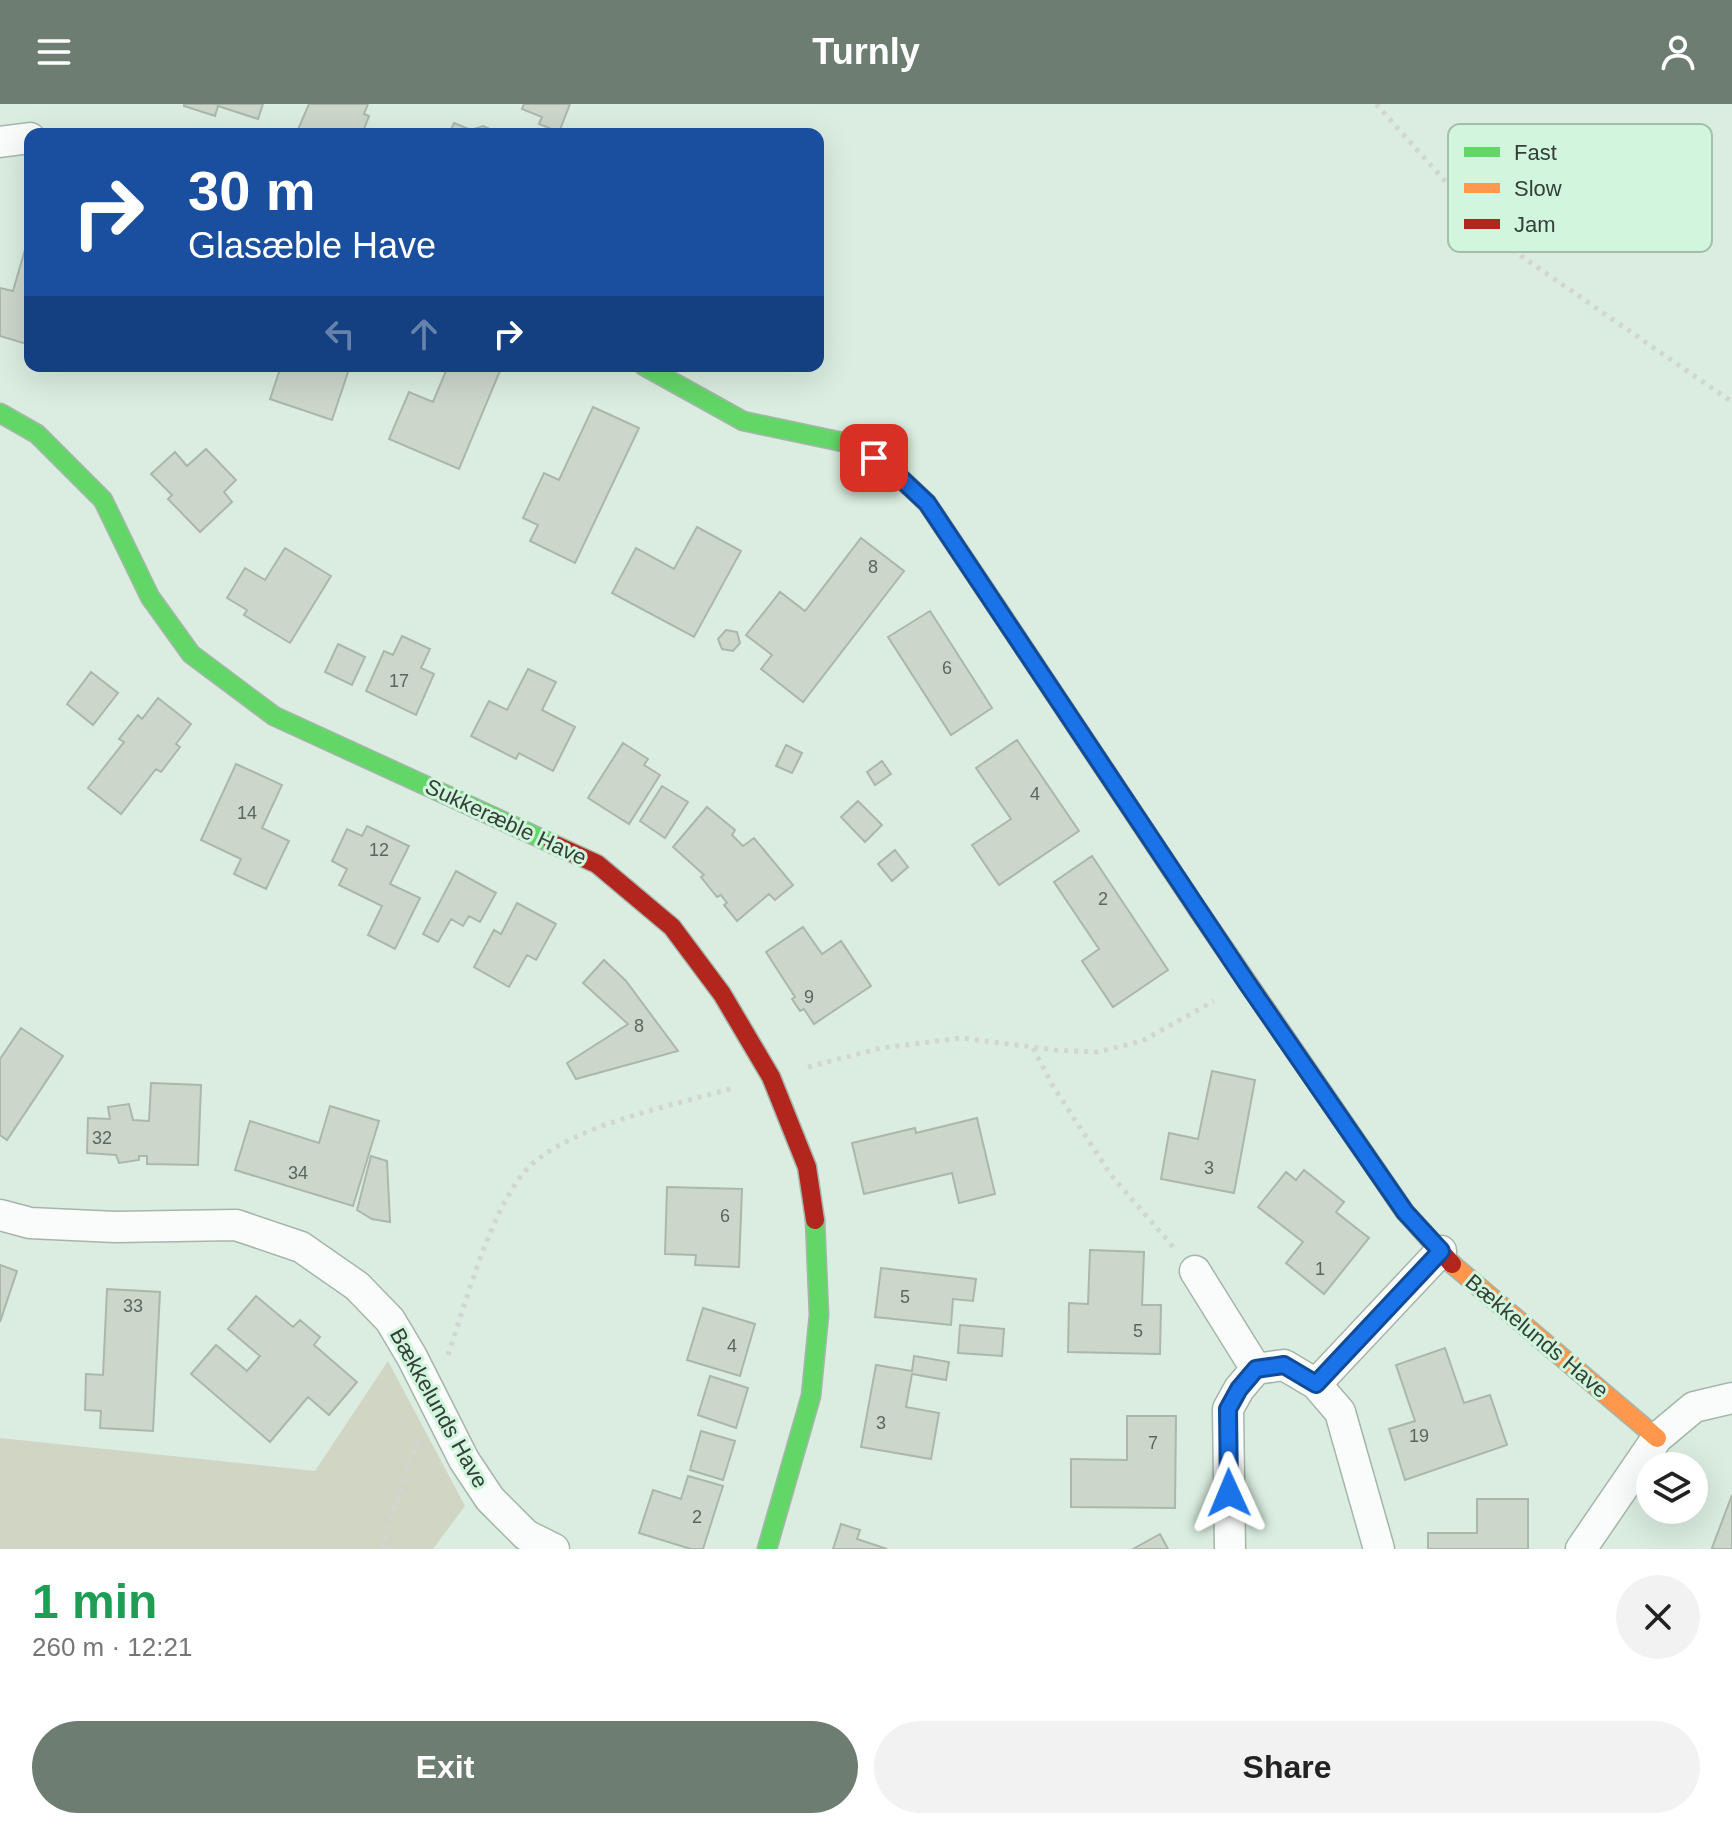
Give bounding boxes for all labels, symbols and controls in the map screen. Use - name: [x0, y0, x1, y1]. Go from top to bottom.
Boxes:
- icon: menu: [32, 30, 76, 74]
- icon: person: [1656, 30, 1700, 74]
- text: Turnly: [812, 31, 920, 72]
- legend: [1448, 124, 1712, 252]
- text: Fast: [1514, 140, 1557, 165]
- text: 30 m: [188, 159, 316, 222]
- icon: right: [56, 160, 160, 264]
- text: Slow: [1514, 176, 1562, 201]
- text: Jam: [1514, 212, 1556, 237]
- text: Glasæble Have: [188, 225, 436, 266]
- icon: left: [318, 312, 362, 356]
- icon: ahead: [402, 312, 446, 356]
- icon: right: [486, 312, 530, 356]
- pin: [840, 424, 908, 492]
- icon: arrive: [852, 436, 896, 480]
- house number: 8: [868, 557, 878, 577]
- house number: 6: [942, 658, 952, 678]
- house number: 17: [389, 671, 409, 691]
- street label: Sukkeræble Have: [421, 774, 591, 870]
- house number: 4: [1030, 784, 1040, 804]
- house number: 14: [237, 803, 257, 823]
- house number: 12: [369, 840, 389, 860]
- house number: 2: [1098, 889, 1108, 909]
- house number: 9: [804, 987, 814, 1007]
- house number: 8: [634, 1016, 644, 1036]
- house number: 32: [92, 1128, 112, 1148]
- house number: 3: [1204, 1158, 1214, 1178]
- house number: 34: [288, 1163, 308, 1183]
- house number: 6: [720, 1206, 730, 1226]
- house number: 1: [1315, 1259, 1325, 1279]
- street label: Bækkelunds Have: [1461, 1269, 1613, 1403]
- house number: 5: [900, 1287, 910, 1307]
- house number: 33: [123, 1296, 143, 1316]
- house number: 5: [1133, 1321, 1143, 1341]
- street label: Bækkelunds Have: [385, 1324, 493, 1492]
- house number: 4: [727, 1336, 737, 1356]
- house number: 3: [876, 1413, 886, 1433]
- house number: 19: [1409, 1426, 1429, 1446]
- house number: 7: [1148, 1433, 1158, 1453]
- position arrow: [1187, 1451, 1271, 1535]
- map controls: [1636, 1452, 1708, 1524]
- button: layers: [1636, 1452, 1708, 1524]
- house number: 2: [692, 1507, 702, 1527]
- text: 1 min: [32, 1575, 157, 1628]
- button: close: [1616, 1575, 1700, 1659]
- text: 260 m · 12:21: [32, 1632, 192, 1662]
- button: Exit: [32, 1721, 858, 1813]
- button: Share: [874, 1721, 1700, 1813]

